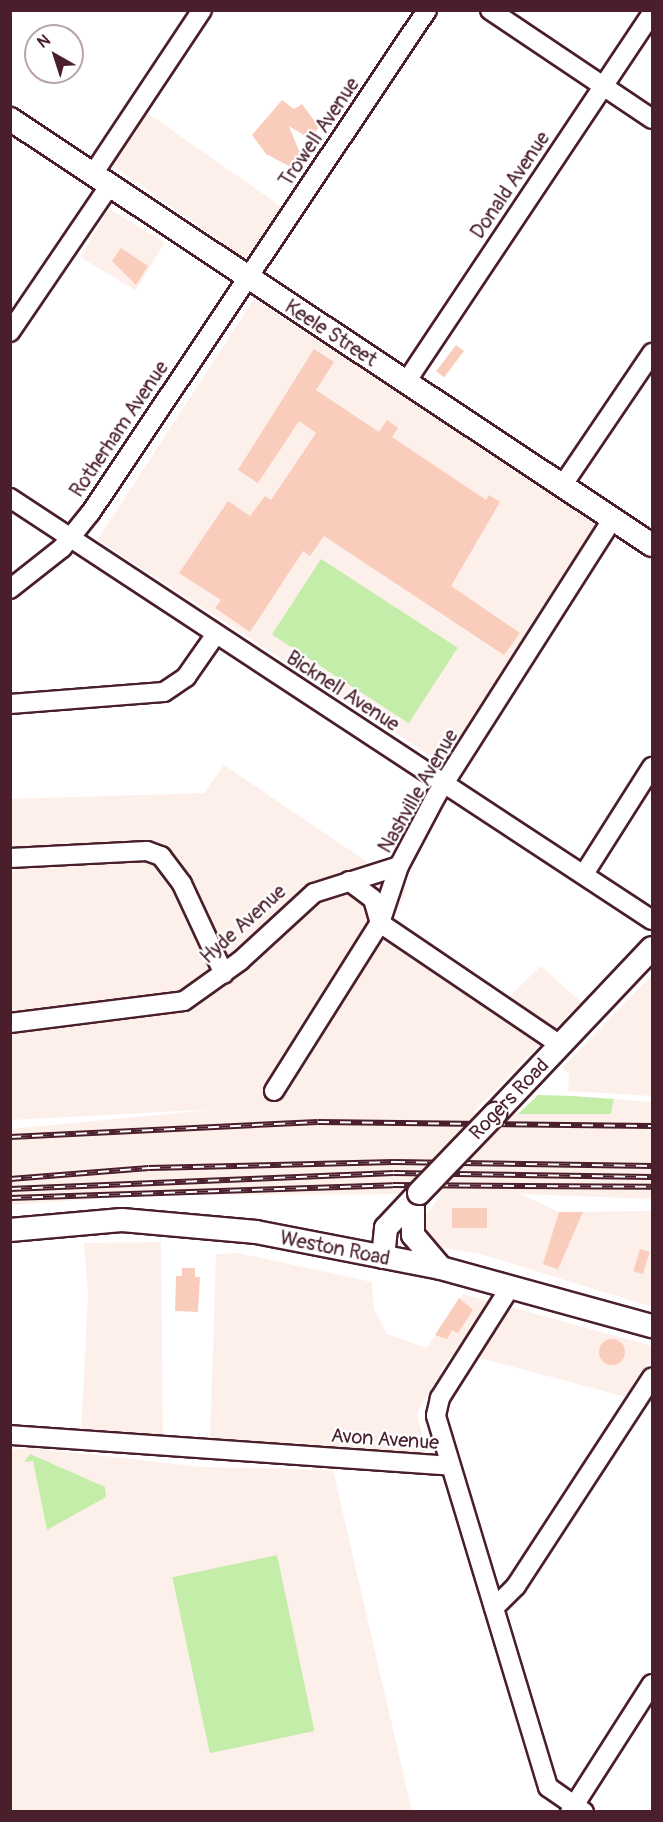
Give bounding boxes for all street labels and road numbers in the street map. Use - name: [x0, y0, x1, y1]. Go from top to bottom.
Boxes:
- street label: Trowell Avenue: [274, 73, 364, 191]
- street label: Donald Avenue: [465, 127, 555, 243]
- street label: Keele Street: [280, 294, 382, 372]
- street label: Rotherham Avenue: [65, 356, 173, 502]
- street label: Bicknell Avenue: [282, 646, 404, 736]
- street label: Nashville Avenue: [373, 725, 463, 857]
- street label: Hyde Avenue: [195, 879, 291, 969]
- street label: Rogers Road: [464, 1053, 554, 1145]
- street label: Weston Road: [278, 1226, 392, 1270]
- street label: Avon Avenue: [330, 1423, 440, 1455]

